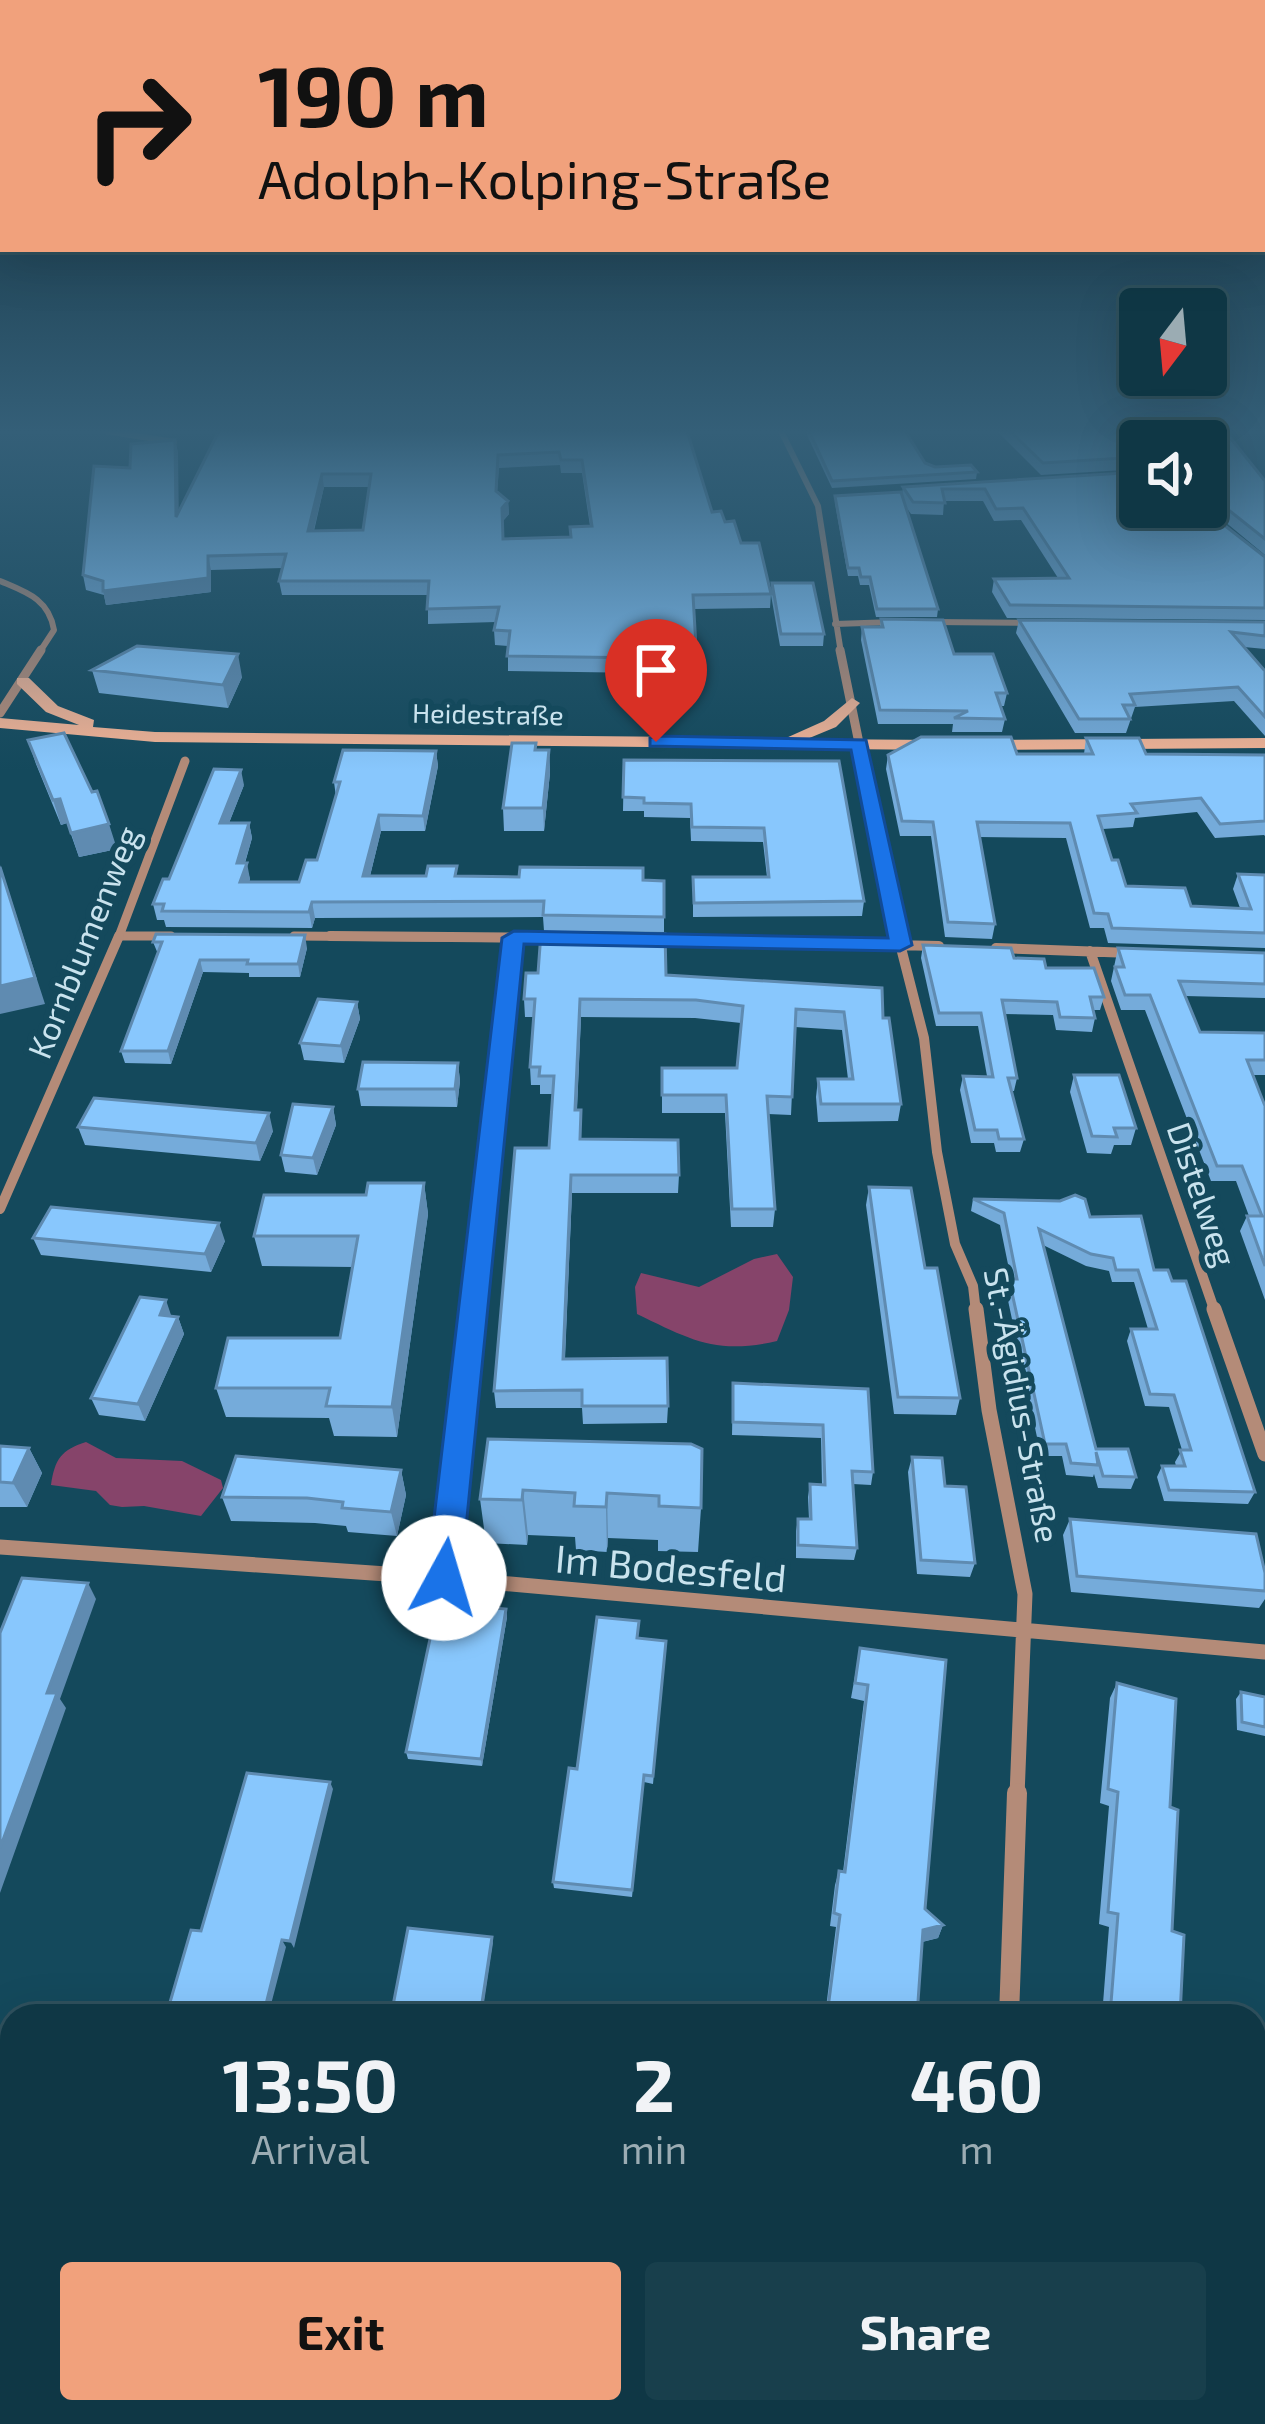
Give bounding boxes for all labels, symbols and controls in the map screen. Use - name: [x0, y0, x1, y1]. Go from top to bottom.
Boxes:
- text: 190 m: [258, 43, 489, 144]
- icon: right: [60, 48, 216, 204]
- text: Adolph-Kolping-Straße: [258, 145, 831, 210]
- north arrow: [1119, 288, 1227, 396]
- map controls: [1119, 288, 1227, 528]
- button: sound: [1119, 420, 1227, 528]
- pin: [605, 619, 707, 742]
- icon: arrive: [623, 637, 689, 703]
- street label: Heidestraße: [412, 696, 564, 730]
- street label: Kornblumenweg: [18, 820, 148, 1064]
- street label: Distelweg: [1160, 1117, 1246, 1271]
- street label: St.-Ägidius-Straße: [977, 1264, 1069, 1546]
- position arrow: [381, 1515, 507, 1641]
- street label: Im Bodesfeld: [553, 1533, 789, 1601]
- text: 13:50: [223, 2040, 398, 2126]
- text: 2: [633, 2040, 675, 2126]
- text: 460: [910, 2040, 1043, 2126]
- text: Arrival: [251, 2125, 370, 2172]
- text: min: [621, 2125, 687, 2172]
- text: m: [959, 2125, 994, 2172]
- button: Exit: [60, 2262, 621, 2400]
- button: Share: [645, 2262, 1206, 2400]

